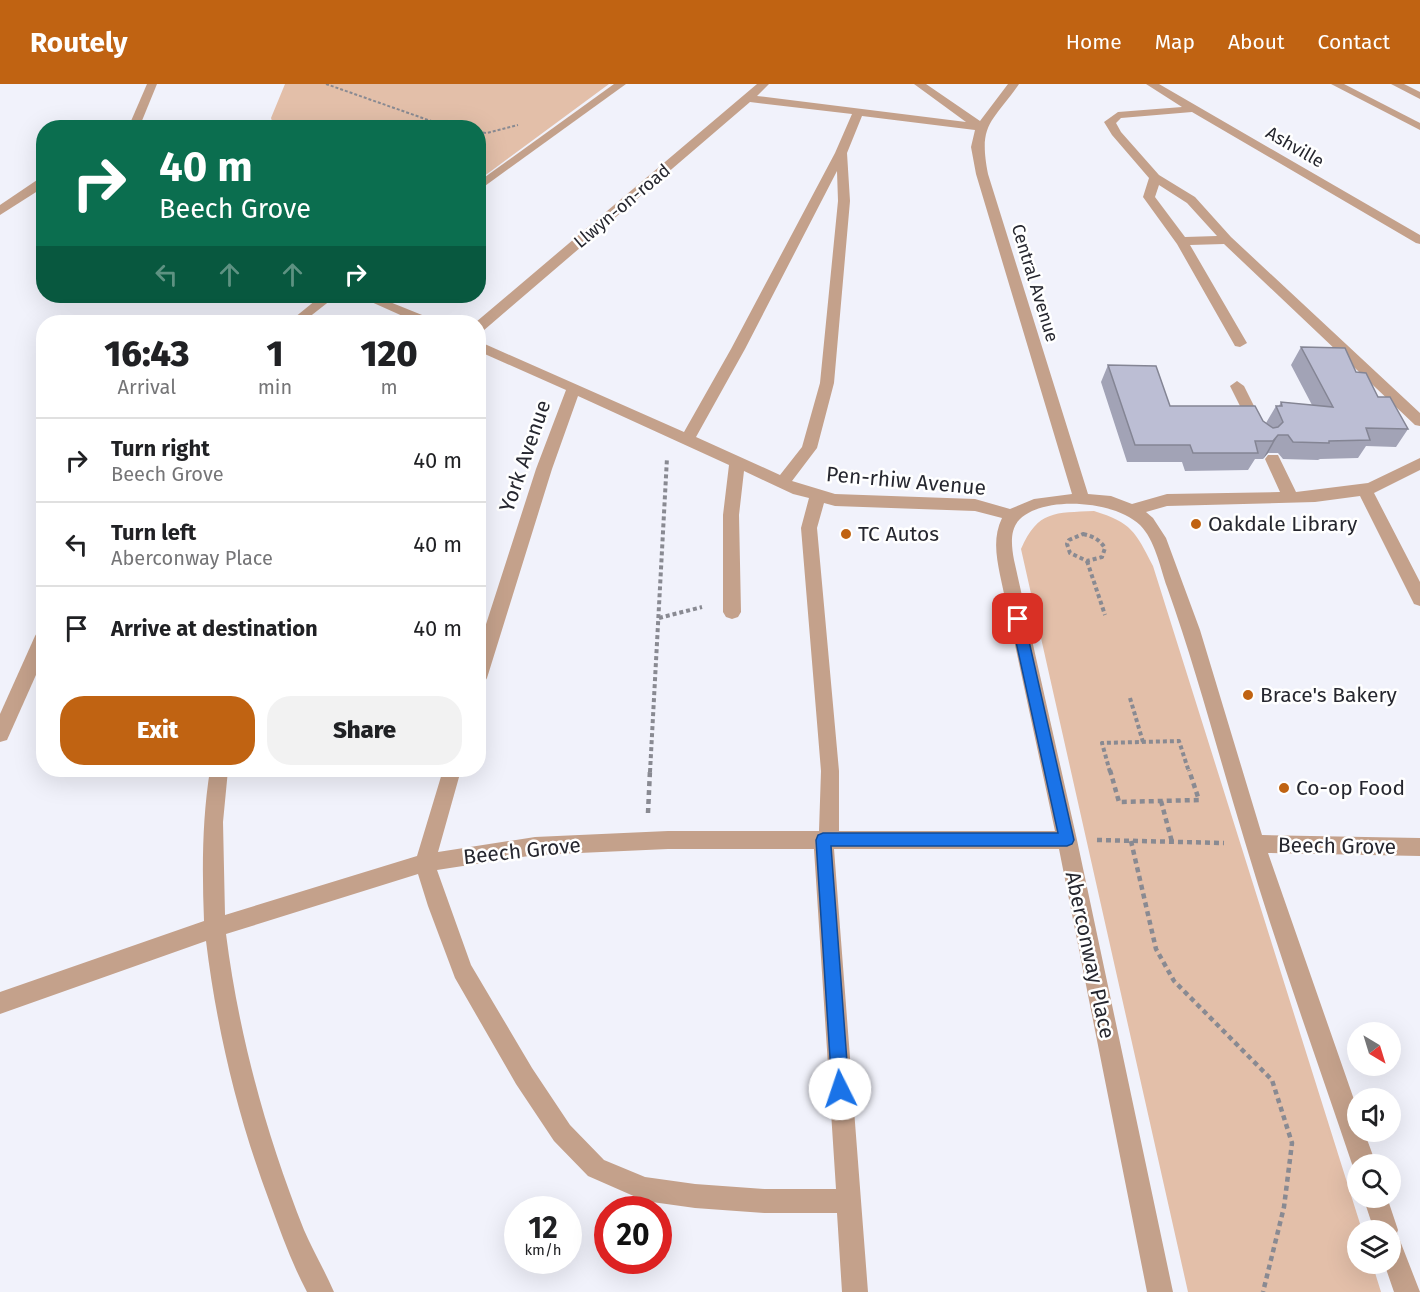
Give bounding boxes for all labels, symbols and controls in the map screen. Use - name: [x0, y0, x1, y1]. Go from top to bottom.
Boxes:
- text: Routely: [30, 26, 128, 59]
- text: Home: [1066, 29, 1122, 55]
- text: Map: [1155, 29, 1195, 55]
- text: About: [1228, 29, 1285, 55]
- text: Contact: [1318, 29, 1390, 55]
- street label: Ashville: [1262, 122, 1328, 172]
- text: 40 m: [159, 142, 253, 192]
- icon: right: [60, 144, 138, 222]
- street label: Llwyn-on-road: [569, 159, 675, 253]
- text: Beech Grove: [159, 193, 311, 225]
- street label: Central Avenue: [1007, 221, 1063, 345]
- icon: left: [150, 258, 183, 291]
- icon: ahead: [213, 258, 246, 291]
- icon: ahead: [276, 258, 309, 291]
- icon: right: [339, 258, 372, 291]
- text: 16:43: [104, 332, 189, 376]
- text: 1: [266, 332, 283, 376]
- text: 120: [360, 332, 418, 376]
- text: Arrival: [118, 375, 176, 399]
- text: min: [258, 375, 292, 399]
- text: m: [381, 375, 398, 399]
- street label: York Avenue: [494, 397, 556, 515]
- text: Turn right: [111, 435, 210, 462]
- icon: right: [60, 444, 93, 477]
- text: 40 m: [413, 447, 462, 474]
- street label: Pen-rhiw Avenue: [825, 461, 987, 501]
- text: Beech Grove: [111, 462, 224, 486]
- place label: Oakdale Library: [1208, 511, 1358, 537]
- marker: Oakdale Library: [1189, 517, 1203, 531]
- text: Turn left: [111, 519, 196, 546]
- place label: TC Autos: [858, 521, 939, 547]
- marker: TC Autos: [839, 527, 853, 541]
- icon: left: [60, 528, 93, 561]
- text: 40 m: [413, 531, 462, 558]
- text: Aberconway Place: [111, 546, 273, 570]
- pin: [992, 593, 1043, 644]
- icon: arrive: [1001, 602, 1034, 635]
- icon: arrive: [60, 612, 93, 645]
- text: Arrive at destination: [111, 615, 318, 642]
- text: 40 m: [413, 615, 462, 642]
- place label: Brace's Bakery: [1260, 682, 1397, 708]
- marker: Brace's Bakery: [1241, 688, 1255, 702]
- button: Exit: [60, 696, 255, 765]
- button: Share: [267, 696, 462, 765]
- place label: Co-op Food: [1296, 775, 1405, 801]
- marker: Co-op Food: [1277, 781, 1291, 795]
- street label: Beech Grove: [462, 832, 582, 870]
- street label: Beech Grove: [1278, 832, 1396, 860]
- street label: Aberconway Place: [1060, 869, 1120, 1041]
- north arrow: [1347, 1022, 1401, 1076]
- map controls: [1347, 1022, 1401, 1274]
- position arrow: [808, 1057, 872, 1121]
- button: sound: [1347, 1088, 1401, 1142]
- button: search: [1347, 1154, 1401, 1208]
- speed limit sign: 20: [594, 1196, 672, 1274]
- text: 12: [528, 1210, 558, 1246]
- button: layers: [1347, 1220, 1401, 1274]
- text: km/h: [524, 1241, 562, 1259]

